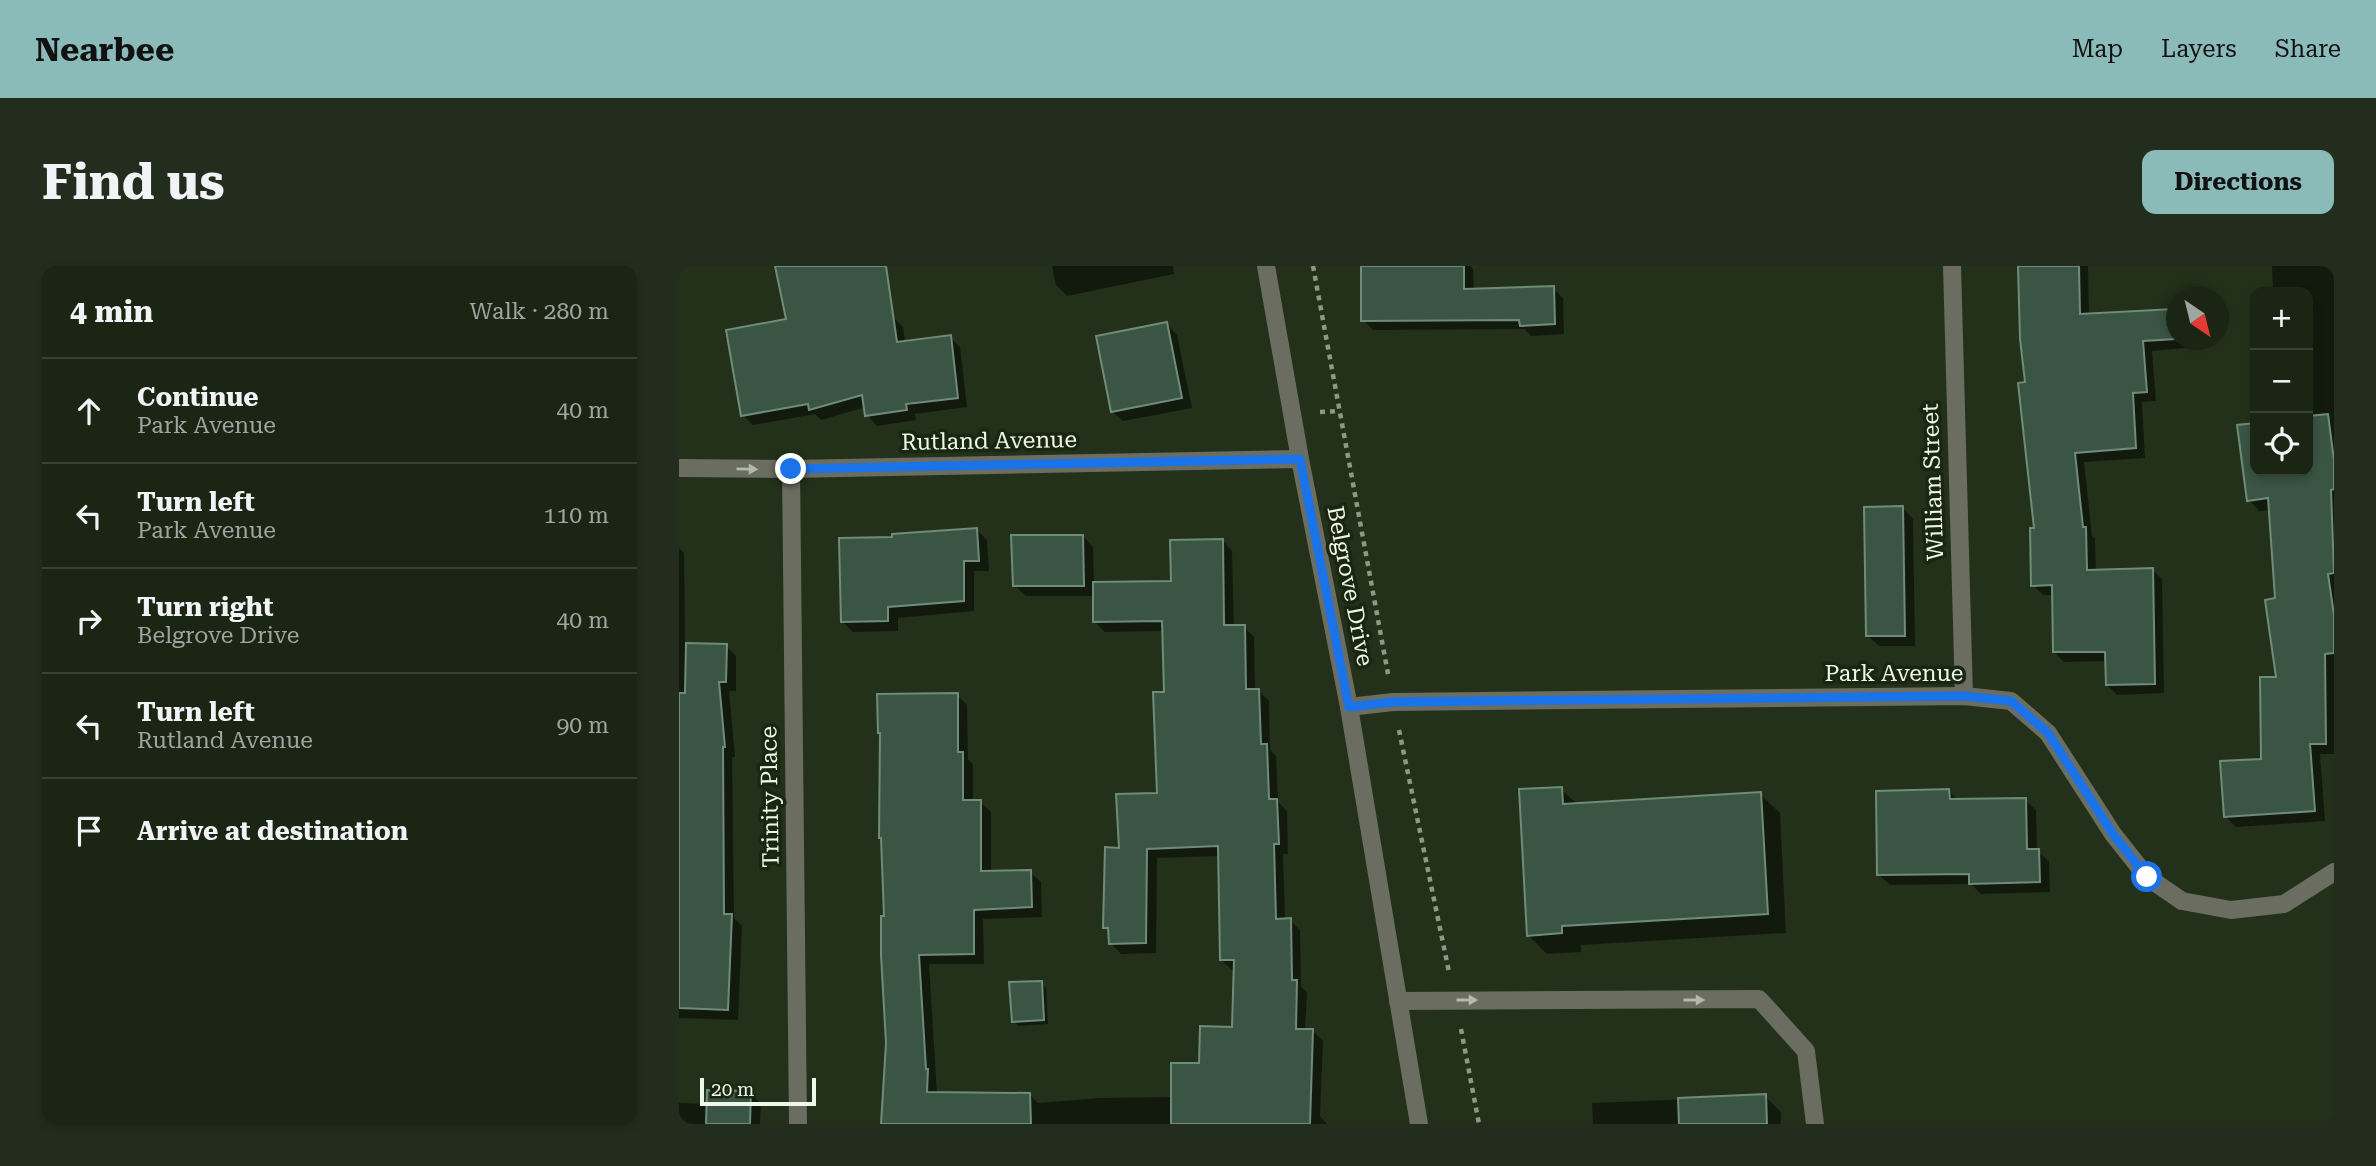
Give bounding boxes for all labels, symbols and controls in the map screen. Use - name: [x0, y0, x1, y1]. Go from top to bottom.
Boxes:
- text: Nearbee: [35, 30, 174, 69]
- text: Map: [2072, 35, 2123, 63]
- text: Layers: [2161, 35, 2237, 63]
- text: Share: [2275, 35, 2341, 63]
- button: Directions: [2142, 150, 2334, 214]
- text: Find us: [42, 154, 225, 211]
- north arrow: [2166, 287, 2229, 350]
- map controls: [2250, 287, 2313, 476]
- button: +: [2250, 287, 2313, 350]
- text: 4 min: [70, 294, 153, 329]
- text: Walk · 280 m: [470, 298, 609, 325]
- button: −: [2250, 350, 2313, 413]
- text: Continue: [137, 382, 259, 412]
- icon: ahead: [70, 392, 108, 430]
- text: 40 m: [556, 397, 609, 424]
- street label: William Street: [1917, 402, 1949, 561]
- text: Park Avenue: [137, 412, 276, 439]
- button: locate: [2250, 413, 2313, 476]
- street label: Rutland Avenue: [901, 426, 1077, 456]
- route end: [775, 453, 806, 484]
- one-way arrow: [736, 463, 758, 474]
- text: Turn left: [137, 487, 255, 517]
- icon: left: [70, 497, 108, 535]
- text: 110 m: [544, 502, 609, 529]
- street label: Belgrove Drive: [1321, 504, 1379, 668]
- text: Park Avenue: [137, 517, 276, 544]
- text: Turn right: [137, 592, 273, 622]
- icon: right: [70, 602, 108, 640]
- text: 40 m: [556, 607, 609, 634]
- text: Belgrove Drive: [137, 622, 299, 649]
- street label: Park Avenue: [1825, 660, 1963, 687]
- text: Turn left: [137, 697, 255, 727]
- icon: left: [70, 707, 108, 745]
- text: 90 m: [556, 712, 609, 739]
- street label: Trinity Place: [755, 726, 785, 868]
- text: Rutland Avenue: [137, 727, 313, 754]
- icon: arrive: [70, 812, 108, 850]
- text: Arrive at destination: [137, 816, 408, 846]
- route start: [2131, 861, 2162, 892]
- one-way arrow: [1683, 994, 1705, 1005]
- one-way arrow: [1456, 995, 1478, 1006]
- scale bar: [700, 1075, 815, 1107]
- text: 20 m: [711, 1078, 754, 1101]

